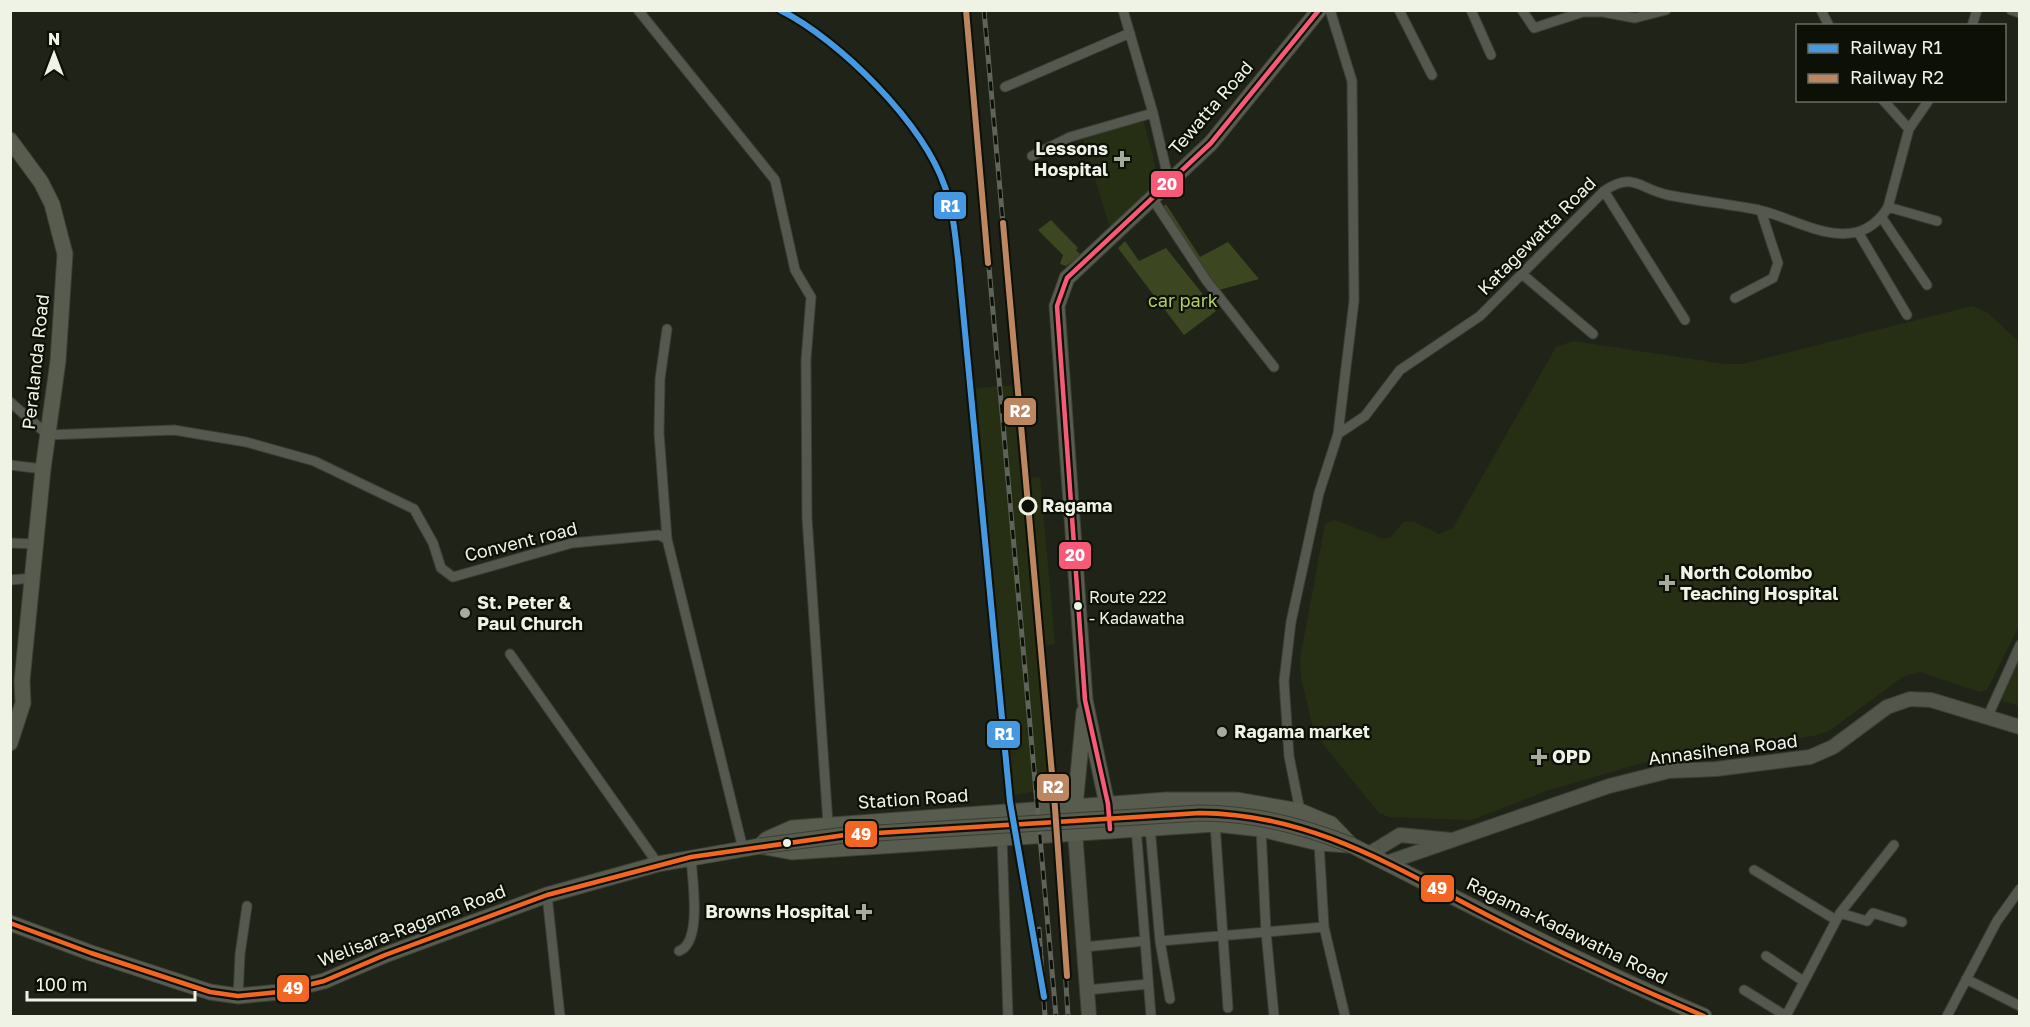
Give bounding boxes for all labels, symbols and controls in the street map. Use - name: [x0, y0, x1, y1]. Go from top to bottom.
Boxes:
- north arrow: [24, 24, 84, 84]
- legend: [1796, 24, 2006, 102]
- text: N: [48, 29, 60, 49]
- text: Railway R1: [1850, 36, 1942, 58]
- street label: Tewatta Road: [1164, 56, 1257, 159]
- text: Railway R2: [1850, 66, 1944, 88]
- place label: Lessons Hospital: [1034, 137, 1108, 180]
- marker: Lessons Hospital: [1113, 150, 1131, 168]
- line badge: 20: [1150, 170, 1184, 198]
- street label: Katagewatta Road: [1473, 172, 1600, 299]
- text: 20: [1157, 174, 1177, 194]
- line badge: R1: [933, 191, 967, 220]
- text: R1: [940, 196, 960, 216]
- park label: car park: [1148, 289, 1218, 311]
- street label: Peralanda Road: [17, 293, 53, 431]
- line badge: R2: [1003, 397, 1037, 426]
- text: R2: [1010, 401, 1031, 421]
- place label: Ragama: [1042, 494, 1112, 516]
- marker: Ragama: [1019, 497, 1037, 515]
- street label: Convent road: [462, 516, 579, 566]
- line badge: 20: [1058, 541, 1092, 570]
- text: 20: [1065, 545, 1085, 565]
- place label: North Colombo Teaching Hospital: [1680, 561, 1838, 604]
- marker: North Colombo Teaching Hospital: [1658, 574, 1676, 592]
- place label: Route 222 - Kadawatha: [1089, 587, 1185, 628]
- place label: St. Peter & Paul Church: [477, 591, 583, 634]
- marker: Route 222 - Kadawatha: [1072, 600, 1084, 612]
- marker: St. Peter & Paul Church: [458, 606, 472, 620]
- line badge: R1: [986, 720, 1021, 749]
- place label: Ragama market: [1234, 720, 1370, 742]
- text: R1: [994, 724, 1014, 744]
- marker: Ragama market: [1215, 725, 1229, 739]
- street label: Annasihena Road: [1647, 729, 1799, 769]
- place label: OPD: [1552, 745, 1591, 767]
- marker: OPD: [1530, 748, 1548, 766]
- line badge: R2: [1036, 773, 1070, 802]
- text: R2: [1043, 777, 1064, 797]
- street label: Station Road: [857, 783, 969, 813]
- line badge: 49: [844, 820, 878, 848]
- text: 49: [851, 824, 871, 844]
- unlabelled marker: [781, 837, 793, 849]
- street label: Ragama-Kadawatha Road: [1463, 872, 1672, 988]
- line badge: 49: [1420, 874, 1455, 903]
- text: 49: [1427, 878, 1447, 898]
- street label: Welisara-Ragama Road: [315, 879, 509, 971]
- place label: Browns Hospital: [705, 900, 850, 922]
- marker: Browns Hospital: [855, 903, 873, 921]
- scale bar: [27, 964, 195, 1002]
- text: 100 m: [36, 973, 87, 995]
- line badge: 49: [276, 974, 310, 1003]
- text: 49: [283, 978, 303, 998]

